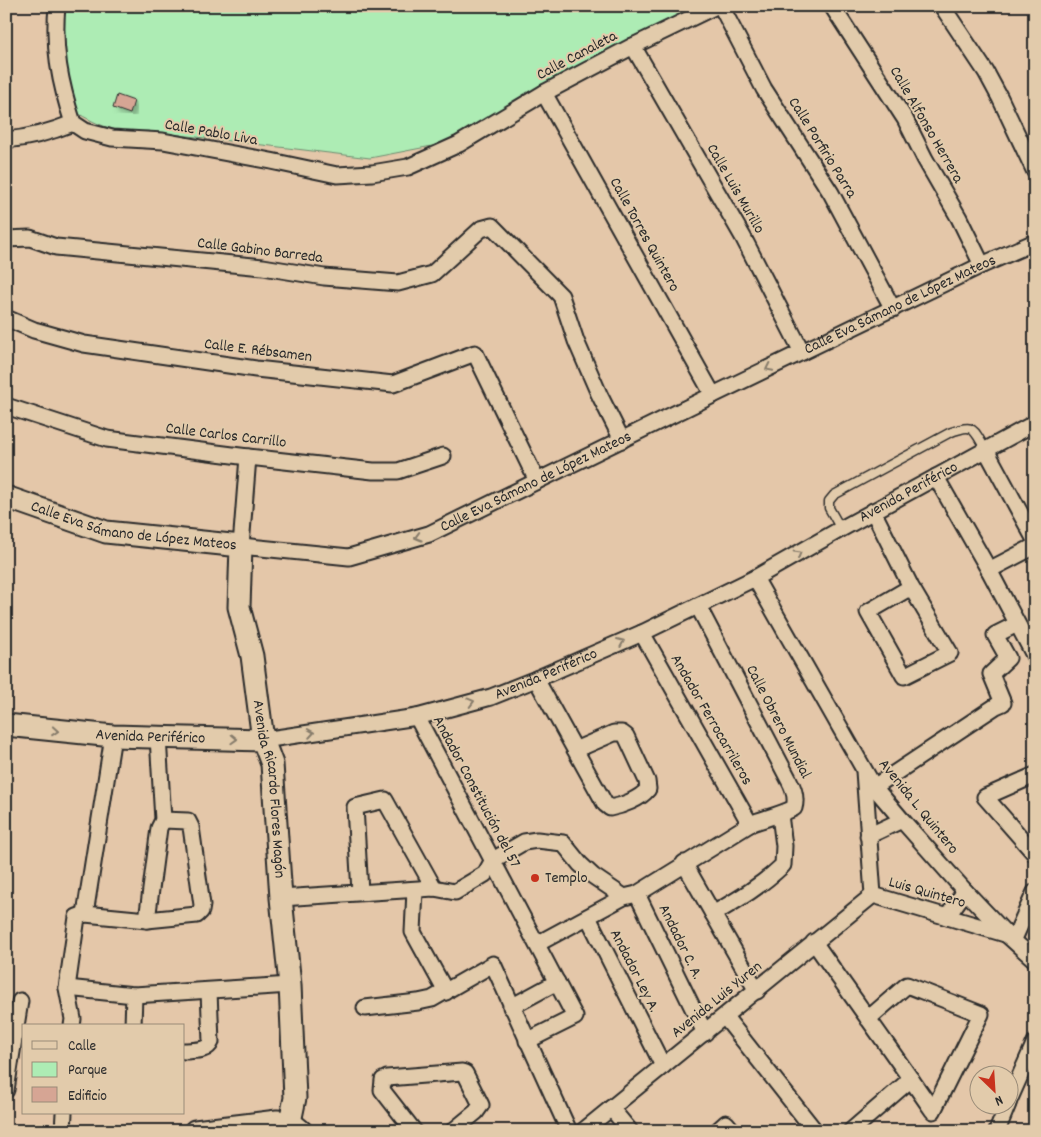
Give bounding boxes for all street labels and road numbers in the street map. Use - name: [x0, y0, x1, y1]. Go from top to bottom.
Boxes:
- street label: Calle Canaleta: [533, 25, 622, 87]
- street label: Calle Alfonso Herrera: [883, 62, 969, 188]
- street label: Calle Porfirio Parra: [782, 93, 863, 203]
- street label: Calle Pablo Liva: [163, 114, 260, 153]
- street label: Calle Luis Murillo: [700, 140, 770, 238]
- street label: Calle Torres Quintero: [603, 174, 685, 296]
- street label: Calle Gabino Barreda: [196, 232, 325, 270]
- street label: Calle Eva Sámano de López Mateos: [800, 249, 1000, 361]
- street label: Calle E. Rébsamen: [203, 333, 313, 369]
- street label: Calle Carlos Carrillo: [164, 417, 288, 455]
- street label: Calle Eva Sámano de López Mateos: [436, 425, 636, 538]
- street label: Avenida Periférico: [855, 456, 962, 528]
- street label: Calle Eva Sámano de López Mateos: [27, 495, 238, 557]
- street label: Avenida Periférico: [491, 642, 601, 706]
- street label: Andador Ferrocarrileros: [664, 650, 758, 790]
- street label: Calle Obrero Mundial: [739, 661, 817, 783]
- street label: Avenida Ricardo Flores Magón: [246, 699, 291, 879]
- street label: Andador Constitución del 57: [426, 712, 526, 872]
- street label: Avenida Periférico: [94, 723, 206, 750]
- street label: Avenida L. Quintero: [872, 754, 964, 860]
- street label: Luis Quintero: [886, 871, 968, 915]
- street label: Andador C. A.: [652, 901, 708, 983]
- street label: Andador Ley A.: [603, 925, 665, 1017]
- street label: Avenida Luis Yuren: [666, 956, 768, 1044]

